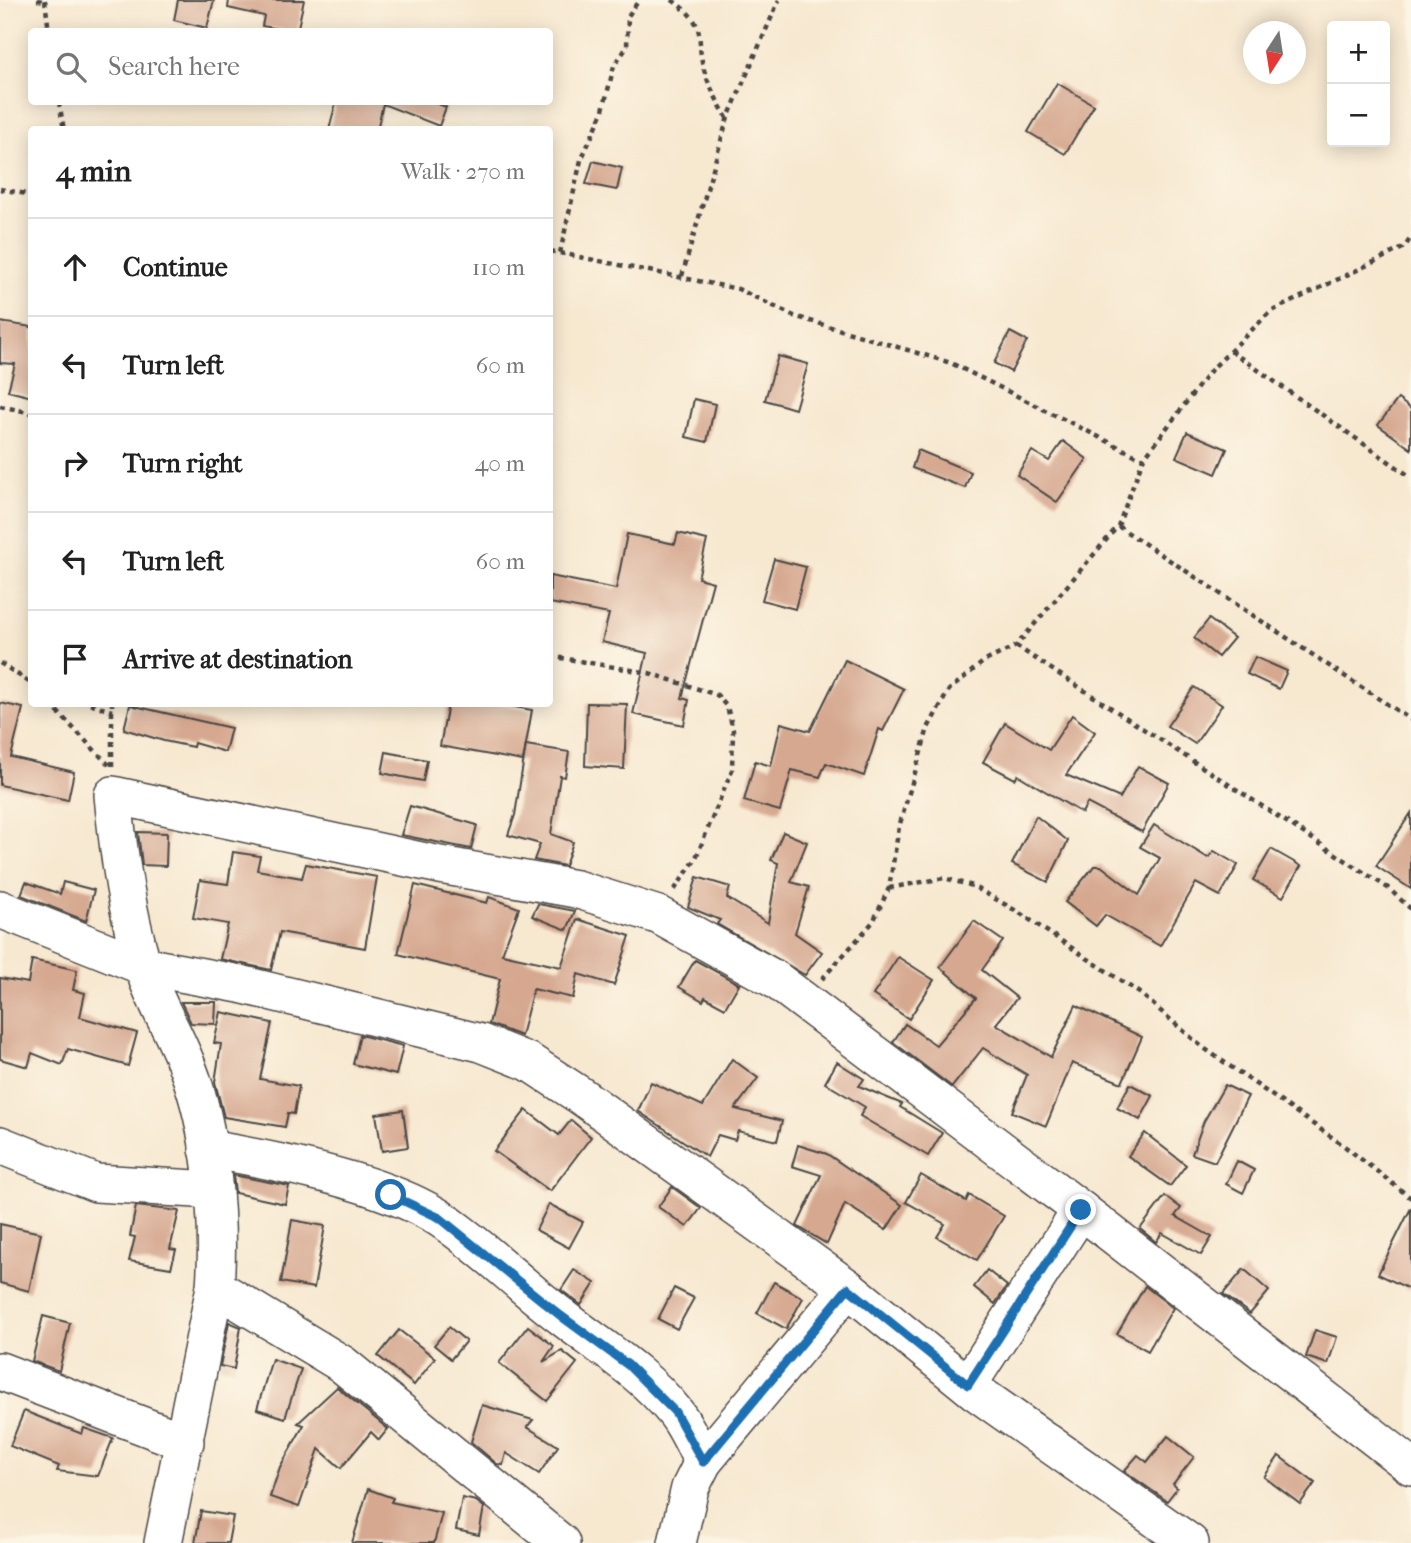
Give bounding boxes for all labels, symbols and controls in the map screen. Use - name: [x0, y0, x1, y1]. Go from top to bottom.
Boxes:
- north arrow: [1243, 21, 1306, 84]
- map controls: [1327, 21, 1390, 147]
- button: +: [1327, 21, 1390, 84]
- search box: [28, 28, 553, 105]
- icon: search: [52, 48, 90, 86]
- text: Search here: [108, 51, 240, 82]
- button: −: [1327, 84, 1390, 147]
- text: 4 min: [56, 154, 131, 189]
- text: Walk · 270 m: [401, 158, 525, 185]
- icon: ahead: [56, 248, 94, 286]
- text: Continue: [123, 252, 228, 283]
- text: 110 m: [472, 254, 525, 281]
- icon: left: [56, 346, 94, 384]
- text: Turn left: [123, 350, 224, 381]
- text: 60 m: [476, 352, 525, 379]
- icon: right: [56, 444, 94, 482]
- text: Turn right: [123, 448, 243, 479]
- text: 40 m: [475, 450, 525, 477]
- icon: left: [56, 542, 94, 580]
- text: Turn left: [123, 546, 224, 577]
- text: 60 m: [476, 548, 525, 575]
- icon: arrive: [56, 640, 94, 678]
- text: Arrive at destination: [123, 644, 353, 675]
- route start: [375, 1179, 406, 1210]
- route end: [1065, 1194, 1096, 1225]

